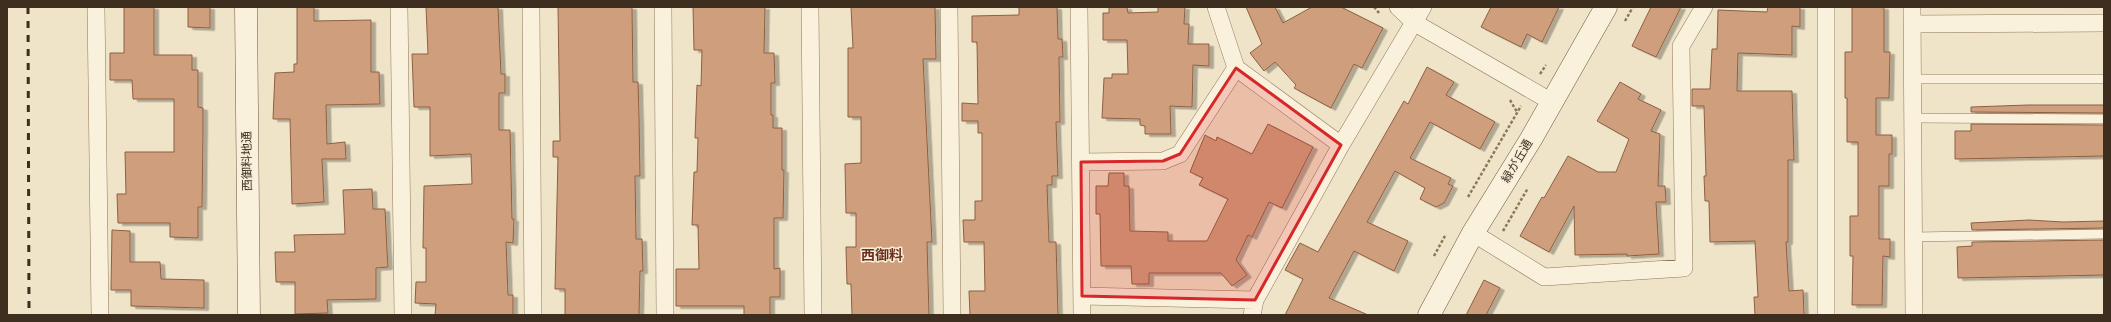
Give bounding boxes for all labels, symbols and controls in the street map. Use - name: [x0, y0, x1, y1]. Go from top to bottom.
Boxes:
- street label: 西御料地通: [237, 131, 256, 191]
- street label: 緑が丘通: [1497, 136, 1536, 186]
- district label: 西御料: [861, 245, 903, 264]

